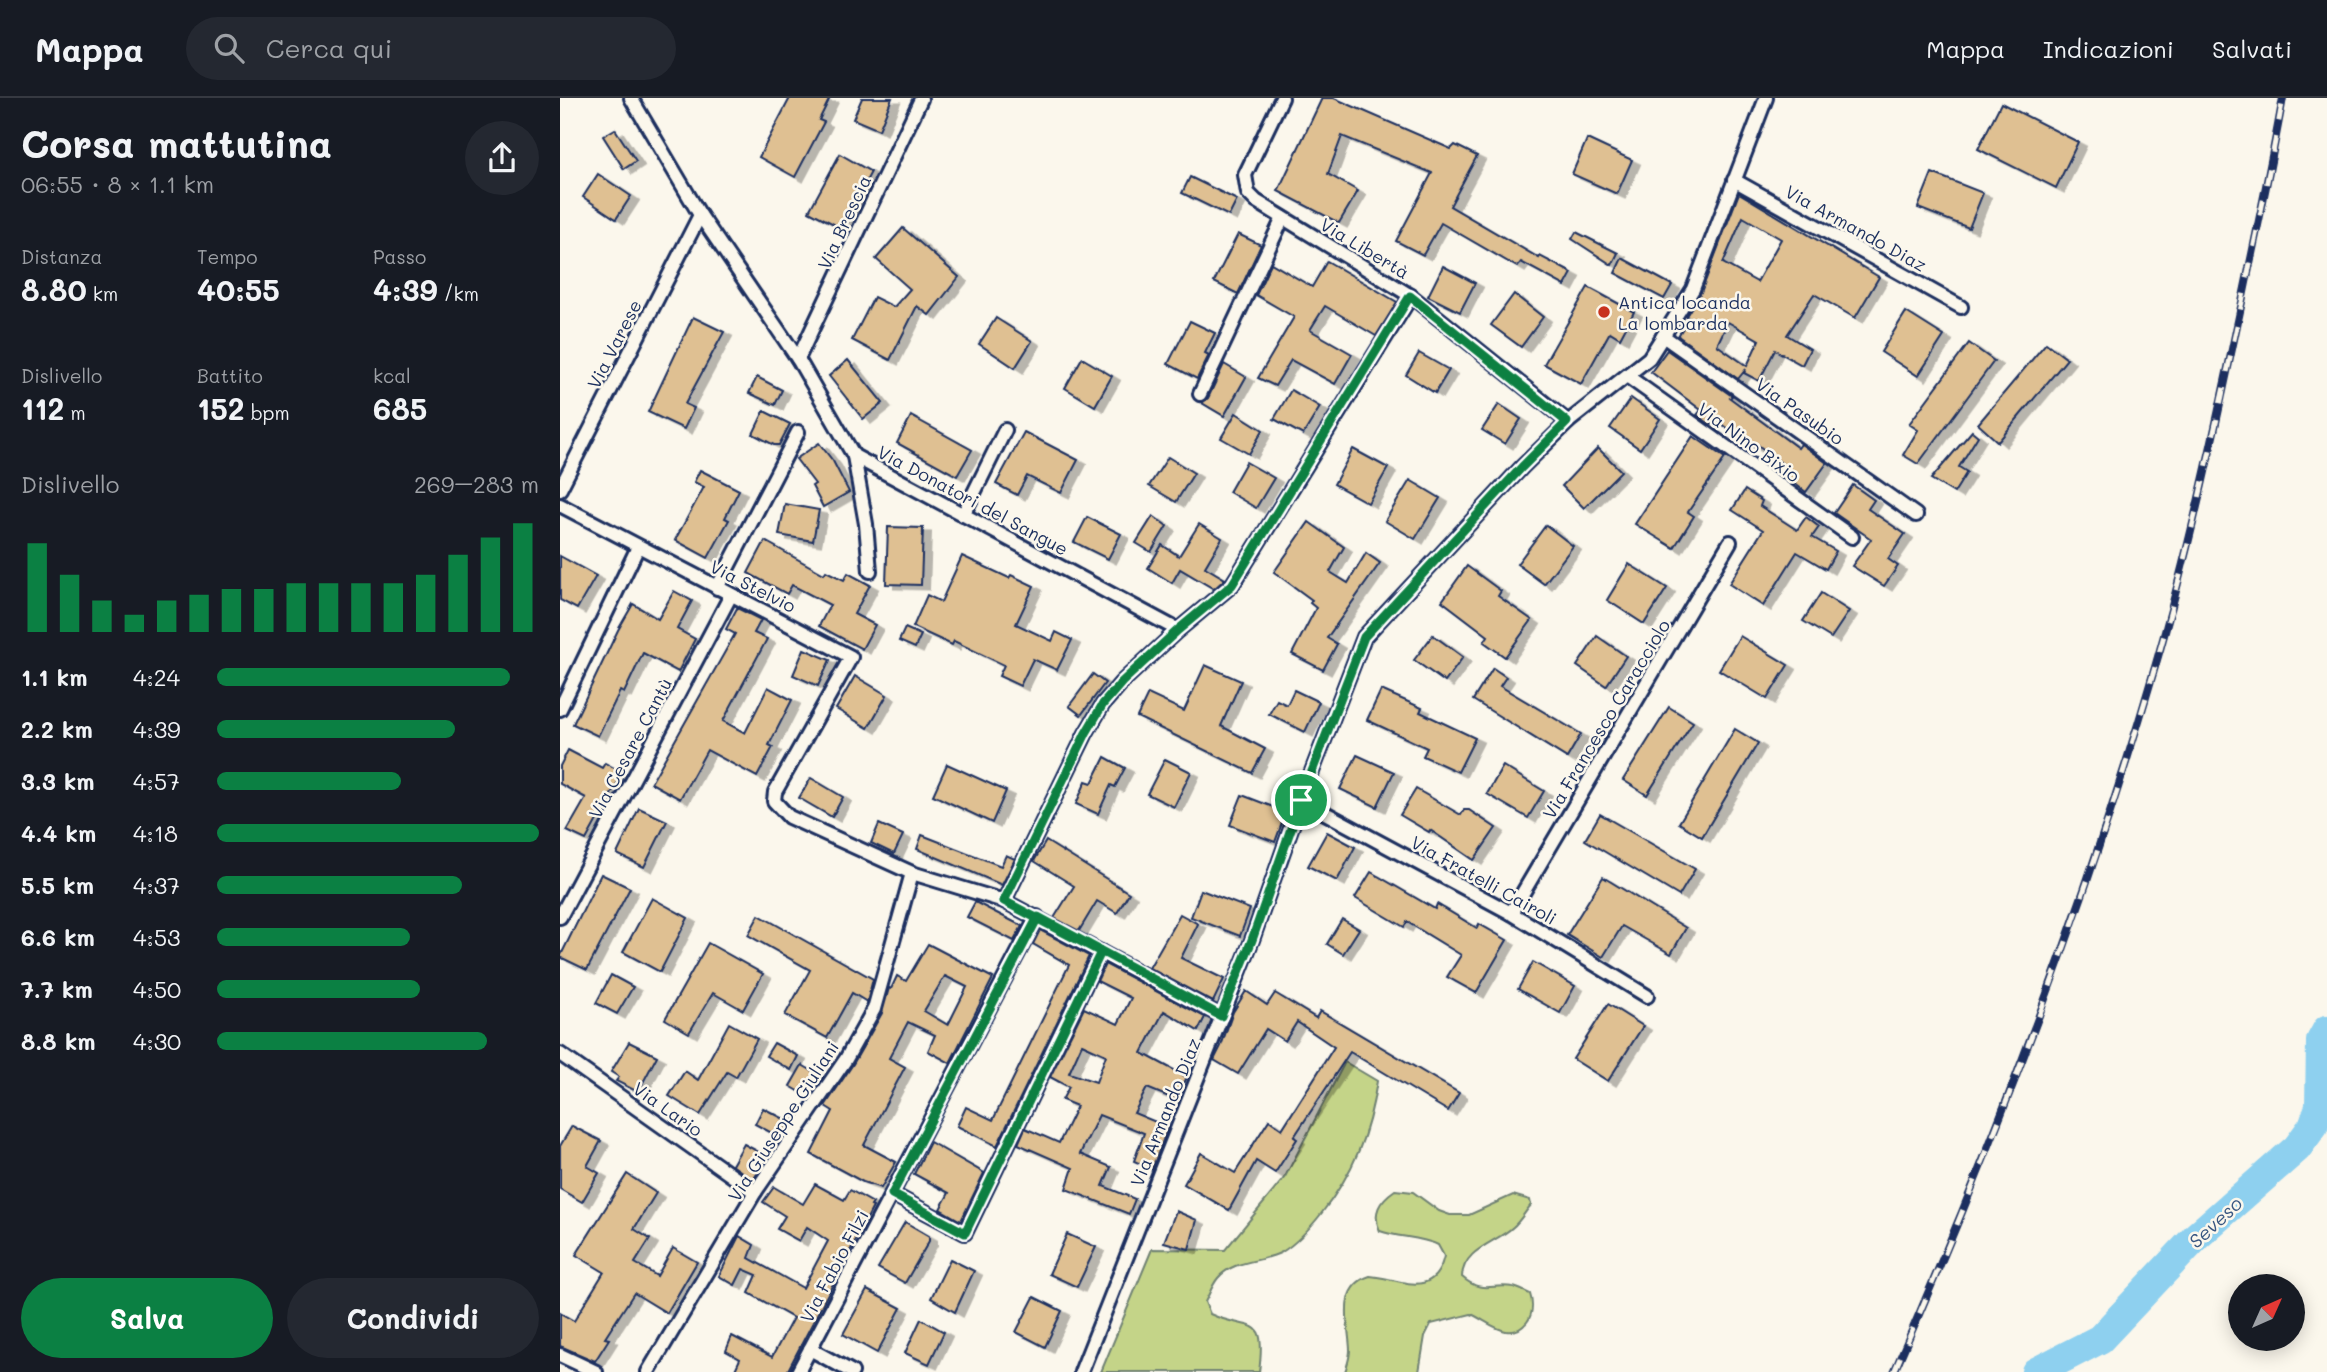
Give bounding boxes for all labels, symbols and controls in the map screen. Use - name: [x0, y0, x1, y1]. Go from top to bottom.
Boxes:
- search box: [186, 17, 676, 80]
- text: Mappa: [35, 27, 144, 70]
- icon: search: [210, 29, 248, 67]
- text: Cerca qui: [266, 31, 392, 65]
- text: Mappa: [1926, 33, 2005, 64]
- text: Indicazioni: [2043, 33, 2174, 64]
- text: Salvati: [2212, 33, 2292, 64]
- text: Corsa mattutina: [21, 118, 332, 168]
- button: share: [465, 121, 539, 195]
- text: 06:55 · 8 × 1.1 km: [21, 169, 214, 199]
- street label: Via Brescia: [812, 171, 876, 273]
- street label: Via Armando Diaz: [1781, 179, 1931, 277]
- street label: Via Libertà: [1316, 212, 1414, 284]
- text: Distanza: [21, 244, 102, 269]
- text: Tempo: [197, 244, 257, 269]
- text: Passo: [373, 244, 426, 269]
- text: 8.80: [21, 269, 87, 309]
- text: 40:55: [197, 269, 280, 309]
- text: 4:39: [373, 269, 438, 309]
- text: km: [87, 281, 118, 306]
- text: /km: [438, 281, 479, 306]
- place label: Antica locanda La lombarda: [1618, 290, 1751, 335]
- street label: Via Varese: [581, 295, 647, 393]
- marker: Antica locanda La lombarda: [1596, 304, 1612, 320]
- text: Dislivello: [21, 363, 102, 388]
- text: Battito: [197, 363, 263, 388]
- text: kcal: [373, 363, 411, 388]
- street label: Via Pasubio: [1751, 372, 1849, 450]
- text: 112: [21, 388, 64, 428]
- text: 152: [197, 388, 245, 428]
- text: 685: [373, 388, 427, 428]
- street label: Via Nino Bixio: [1693, 397, 1805, 488]
- text: m: [64, 400, 86, 425]
- text: bpm: [245, 400, 290, 425]
- street label: Via Donatori del Sangue: [873, 439, 1073, 561]
- text: Dislivello: [21, 469, 119, 499]
- text: 269–283 m: [414, 469, 539, 499]
- street label: Via Stelvio: [706, 554, 800, 618]
- street label: Via Francesco Caracciolo: [1537, 615, 1675, 823]
- text: 1.1 km: [21, 662, 87, 692]
- text: 4:24: [133, 662, 180, 692]
- street label: Via Cesare Cantù: [583, 674, 677, 822]
- text: 2.2 km: [21, 714, 93, 744]
- text: 4:39: [133, 714, 181, 744]
- text: 3.3 km: [21, 766, 95, 796]
- text: 4:57: [133, 766, 180, 796]
- pin: [1271, 770, 1331, 830]
- icon: arrive: [1282, 781, 1320, 819]
- text: 4.4 km: [21, 818, 96, 848]
- text: 4:18: [133, 818, 178, 848]
- street label: Via Fratelli Cairoli: [1407, 830, 1561, 930]
- text: 5.5 km: [21, 870, 94, 900]
- text: 4:37: [133, 870, 180, 900]
- text: 6.6 km: [21, 922, 95, 952]
- text: 4:53: [133, 922, 181, 952]
- text: 7.7 km: [21, 974, 93, 1004]
- text: 4:50: [133, 974, 181, 1004]
- text: 8.8 km: [21, 1026, 96, 1056]
- text: 4:30: [133, 1026, 181, 1056]
- street label: Via Armando Diaz: [1124, 1034, 1206, 1190]
- street label: Via Giuseppe Giuliani: [722, 1036, 844, 1206]
- street label: Via Lario: [628, 1076, 708, 1142]
- water label: Seveso: [2183, 1191, 2247, 1253]
- street label: Via Fabio Filzi: [794, 1205, 874, 1327]
- north arrow: [2228, 1274, 2305, 1351]
- map controls: [2228, 1274, 2305, 1351]
- button: Salva: [21, 1278, 273, 1358]
- button: Condividi: [287, 1278, 539, 1358]

